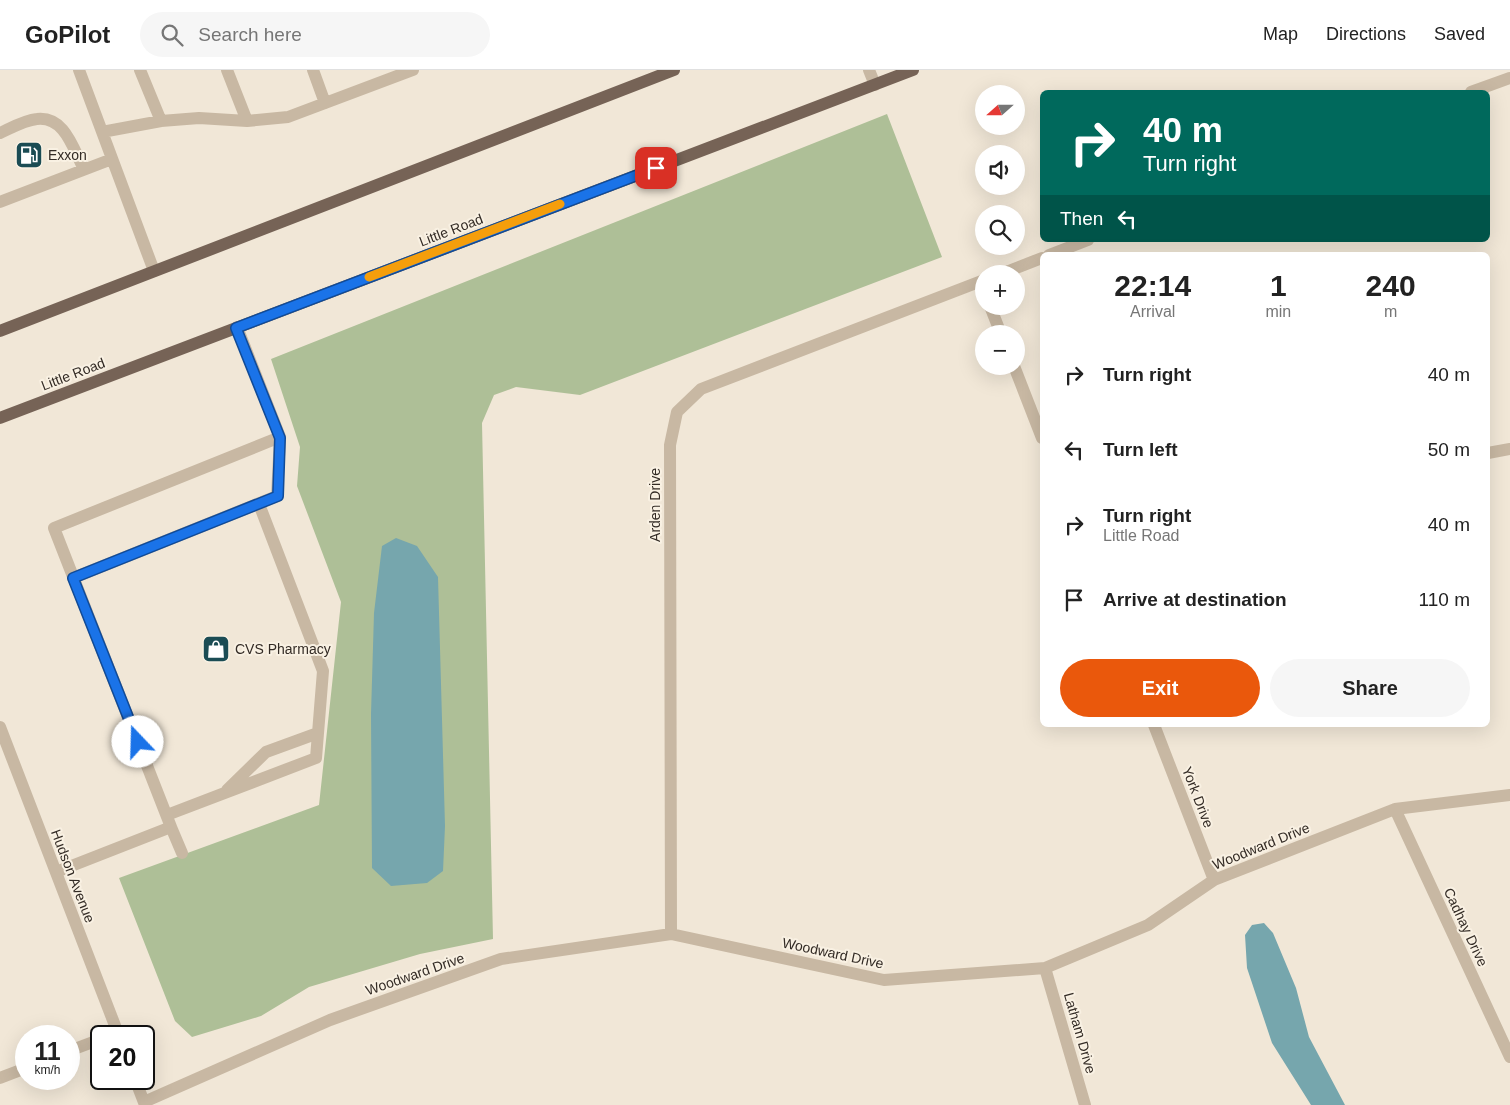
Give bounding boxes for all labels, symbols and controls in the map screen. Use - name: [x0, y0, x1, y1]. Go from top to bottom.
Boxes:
- search box: [140, 12, 490, 57]
- text: GoPilot: [25, 21, 110, 48]
- icon: search: [158, 21, 186, 49]
- text: Search here: [198, 24, 302, 45]
- text: Map: [1263, 24, 1298, 44]
- text: Directions: [1326, 24, 1406, 44]
- text: Saved: [1434, 24, 1485, 44]
- north arrow: [975, 85, 1025, 135]
- map controls: [975, 85, 1025, 375]
- icon: right: [1060, 110, 1125, 175]
- text: 40 m: [1143, 110, 1223, 149]
- fuel station icon: Exxon: [14, 140, 44, 170]
- button: sound: [975, 145, 1025, 195]
- place label: Exxon: [48, 147, 87, 163]
- pin: [635, 147, 677, 189]
- text: Turn right: [1143, 151, 1236, 176]
- icon: arrive: [642, 154, 670, 182]
- button: search: [975, 205, 1025, 255]
- icon: left: [1113, 205, 1141, 233]
- text: Then: [1060, 208, 1103, 229]
- street label: Little Road: [417, 211, 485, 249]
- button: +: [975, 265, 1025, 315]
- text: 22:14: [1114, 269, 1191, 302]
- text: 1: [1270, 269, 1287, 302]
- text: 240: [1366, 269, 1416, 302]
- text: Arrival: [1130, 303, 1175, 320]
- text: min: [1265, 303, 1291, 320]
- text: m: [1384, 303, 1397, 320]
- button: −: [975, 325, 1025, 375]
- street label: Little Road: [39, 355, 107, 393]
- icon: right: [1060, 361, 1088, 389]
- text: Turn right: [1103, 364, 1191, 385]
- text: 40 m: [1428, 364, 1470, 385]
- icon: left: [1060, 436, 1088, 464]
- text: Turn left: [1103, 439, 1178, 460]
- text: 50 m: [1428, 439, 1470, 460]
- street label: Arden Drive: [647, 468, 663, 542]
- text: Turn right: [1103, 505, 1191, 526]
- icon: right: [1060, 511, 1088, 539]
- text: 40 m: [1428, 514, 1470, 535]
- text: Little Road: [1103, 527, 1180, 544]
- icon: arrive: [1060, 586, 1088, 614]
- text: Arrive at destination: [1103, 589, 1287, 610]
- text: 110 m: [1419, 589, 1470, 610]
- shop icon: CVS Pharmacy: [201, 634, 231, 664]
- place label: CVS Pharmacy: [235, 641, 331, 657]
- button: Exit: [1060, 659, 1260, 717]
- button: Share: [1270, 659, 1470, 717]
- position arrow: [111, 715, 163, 767]
- street label: York Drive: [1179, 764, 1217, 830]
- street label: Woodward Drive: [1210, 819, 1312, 873]
- street label: Hudson Avenue: [48, 827, 98, 925]
- street label: Cadhay Drive: [1441, 885, 1491, 969]
- street label: Woodward Drive: [781, 934, 885, 972]
- street label: Woodward Drive: [364, 950, 467, 998]
- street label: Latham Drive: [1061, 991, 1099, 1075]
- speed limit sign: 20: [90, 1025, 155, 1090]
- text: 11: [34, 1037, 61, 1065]
- text: km/h: [34, 1063, 61, 1077]

